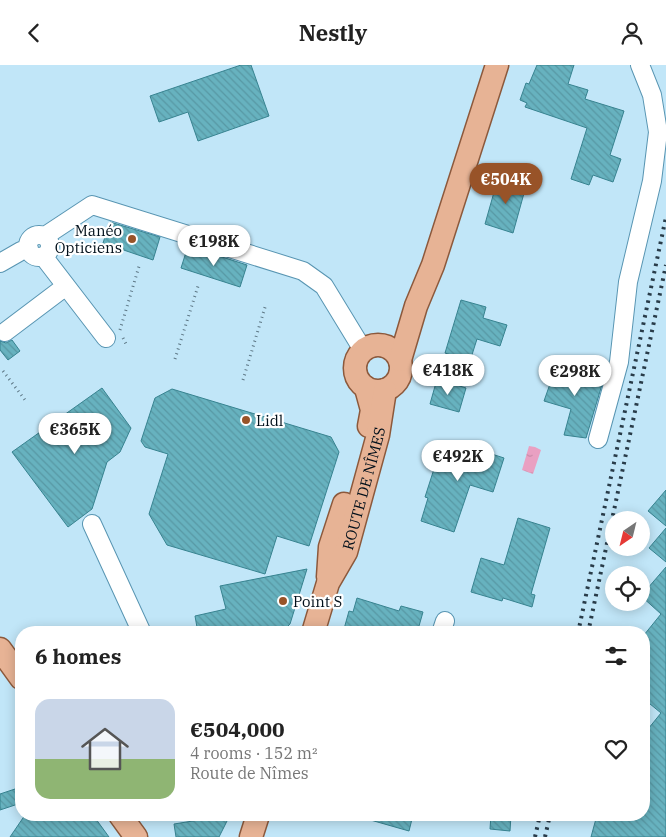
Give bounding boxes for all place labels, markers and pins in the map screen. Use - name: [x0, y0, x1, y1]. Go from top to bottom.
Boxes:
- pin: €504K: [471, 163, 541, 205]
- place label: Manéo Opticiens: [55, 221, 122, 257]
- pin: €198K: [179, 225, 249, 267]
- marker: Manéo Opticiens: [126, 233, 138, 245]
- pin: €418K: [413, 353, 483, 396]
- pin: €298K: [540, 355, 610, 397]
- place label: Lidl: [256, 411, 283, 430]
- pin: €365K: [40, 413, 110, 455]
- marker: Lidl: [240, 414, 252, 426]
- pin: €492K: [423, 439, 493, 482]
- place label: Point S: [293, 592, 342, 611]
- marker: Point S: [277, 595, 289, 607]

